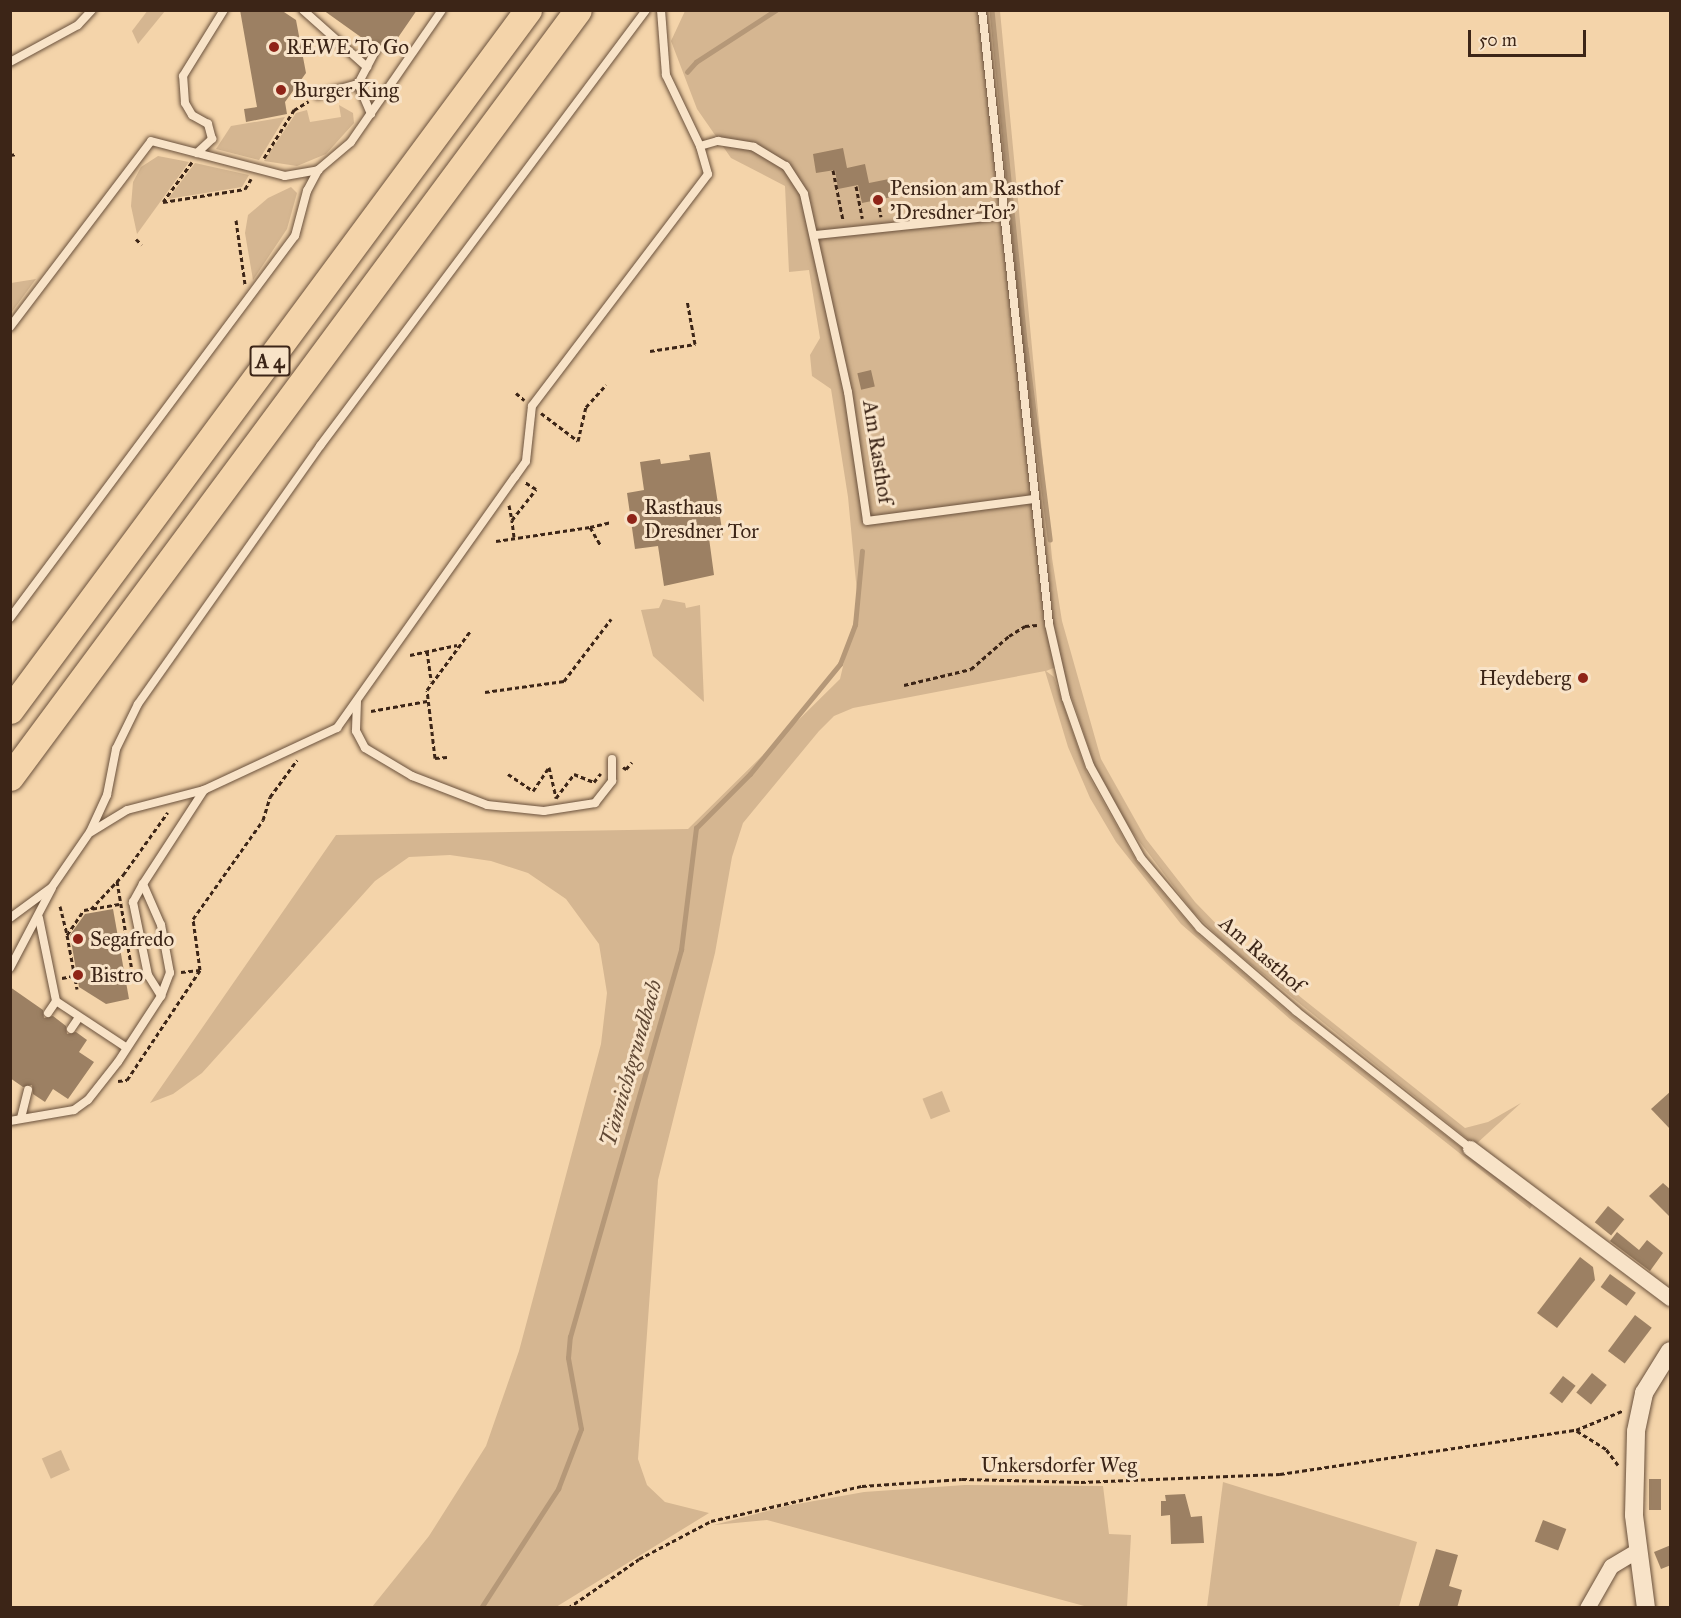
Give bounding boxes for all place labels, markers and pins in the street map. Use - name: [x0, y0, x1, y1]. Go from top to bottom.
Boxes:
- place label: REWE To Go: [286, 34, 409, 60]
- marker: REWE To Go: [267, 40, 281, 54]
- place label: Burger King: [293, 77, 399, 103]
- marker: Burger King: [274, 83, 288, 97]
- place label: Pension am Rasthof 'Dresdner Tor': [890, 175, 1061, 225]
- marker: Pension am Rasthof 'Dresdner Tor': [871, 193, 885, 207]
- place label: Rasthaus Dresdner Tor: [644, 494, 759, 544]
- marker: Rasthaus Dresdner Tor: [625, 512, 639, 526]
- place label: Heydeberg: [1479, 665, 1571, 691]
- marker: Heydeberg: [1576, 671, 1590, 685]
- place label: Segafredo: [90, 926, 174, 952]
- marker: Segafredo: [71, 932, 85, 946]
- place label: Bistro: [90, 962, 143, 988]
- marker: Bistro: [71, 968, 85, 982]

